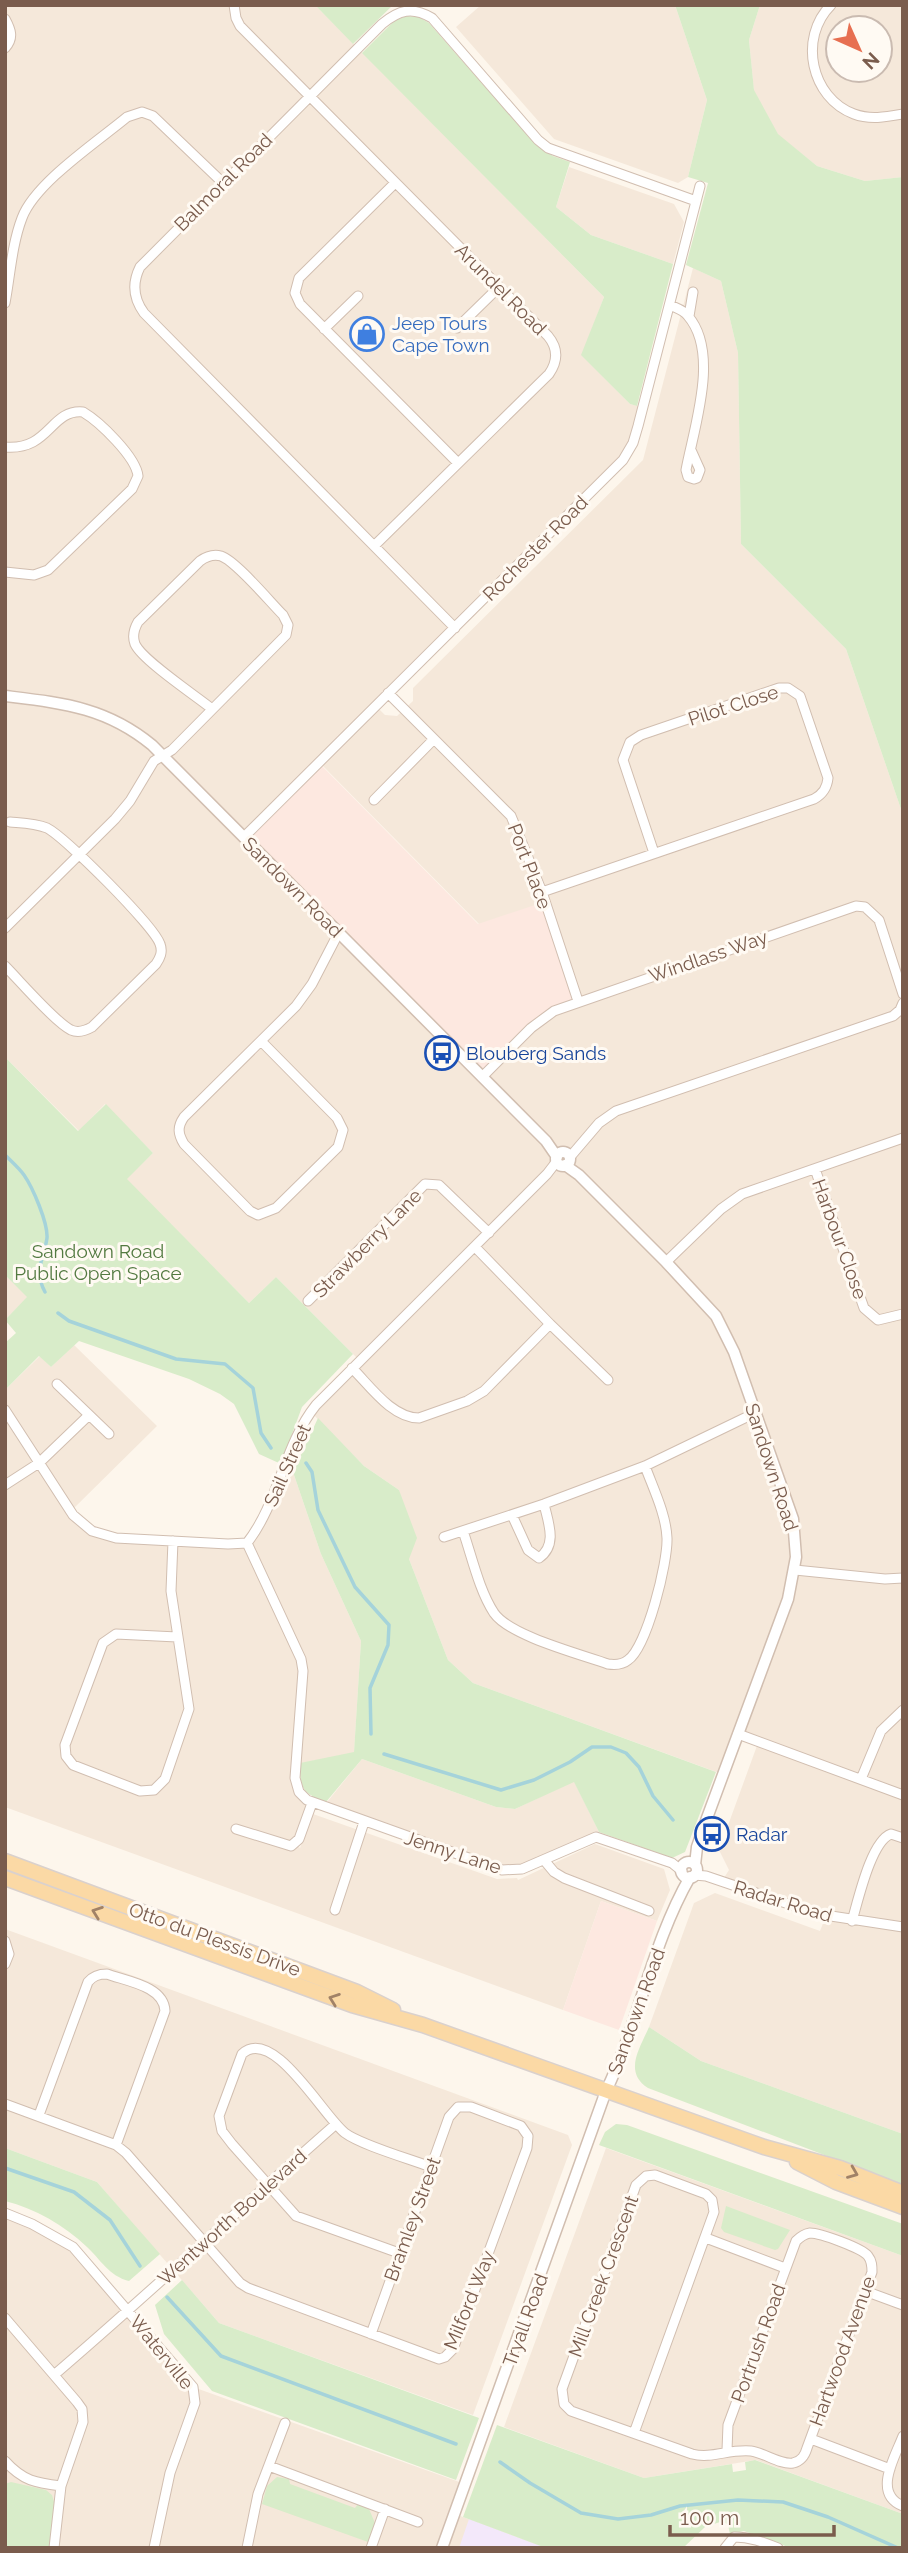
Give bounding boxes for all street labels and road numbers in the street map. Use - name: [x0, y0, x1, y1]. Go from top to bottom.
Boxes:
- street label: Balmoral Road: [170, 129, 276, 235]
- street label: Arundel Road: [451, 239, 551, 339]
- street label: Rochester Road: [478, 491, 592, 605]
- street label: Pilot Close: [685, 680, 781, 730]
- street label: Port Place: [504, 820, 556, 912]
- street label: Sandown Road: [238, 832, 348, 942]
- street label: Windlass Way: [646, 925, 770, 987]
- street label: Harbour Close: [808, 1176, 872, 1302]
- street label: Strawberry Lane: [308, 1184, 426, 1302]
- street label: Sandown Road: [741, 1401, 803, 1533]
- street label: Sail Street: [259, 1420, 315, 1510]
- street label: Jenny Lane: [402, 1826, 504, 1878]
- street label: Radar Road: [731, 1876, 835, 1926]
- street label: Otto du Plessis Drive: [126, 1898, 304, 1980]
- street label: Sandown Road: [603, 1945, 669, 2077]
- street label: Wentworth Boulevard: [153, 2145, 311, 2289]
- street label: Bramley Street: [379, 2153, 445, 2284]
- street label: Mill Creek Crescent: [563, 2191, 643, 2360]
- street label: Milford Way: [439, 2247, 499, 2353]
- street label: Tryall Road: [498, 2271, 552, 2369]
- street label: Hartwood Avenue: [805, 2273, 879, 2429]
- street label: Portrush Road: [726, 2281, 790, 2405]
- street label: Waterville: [125, 2311, 199, 2393]

